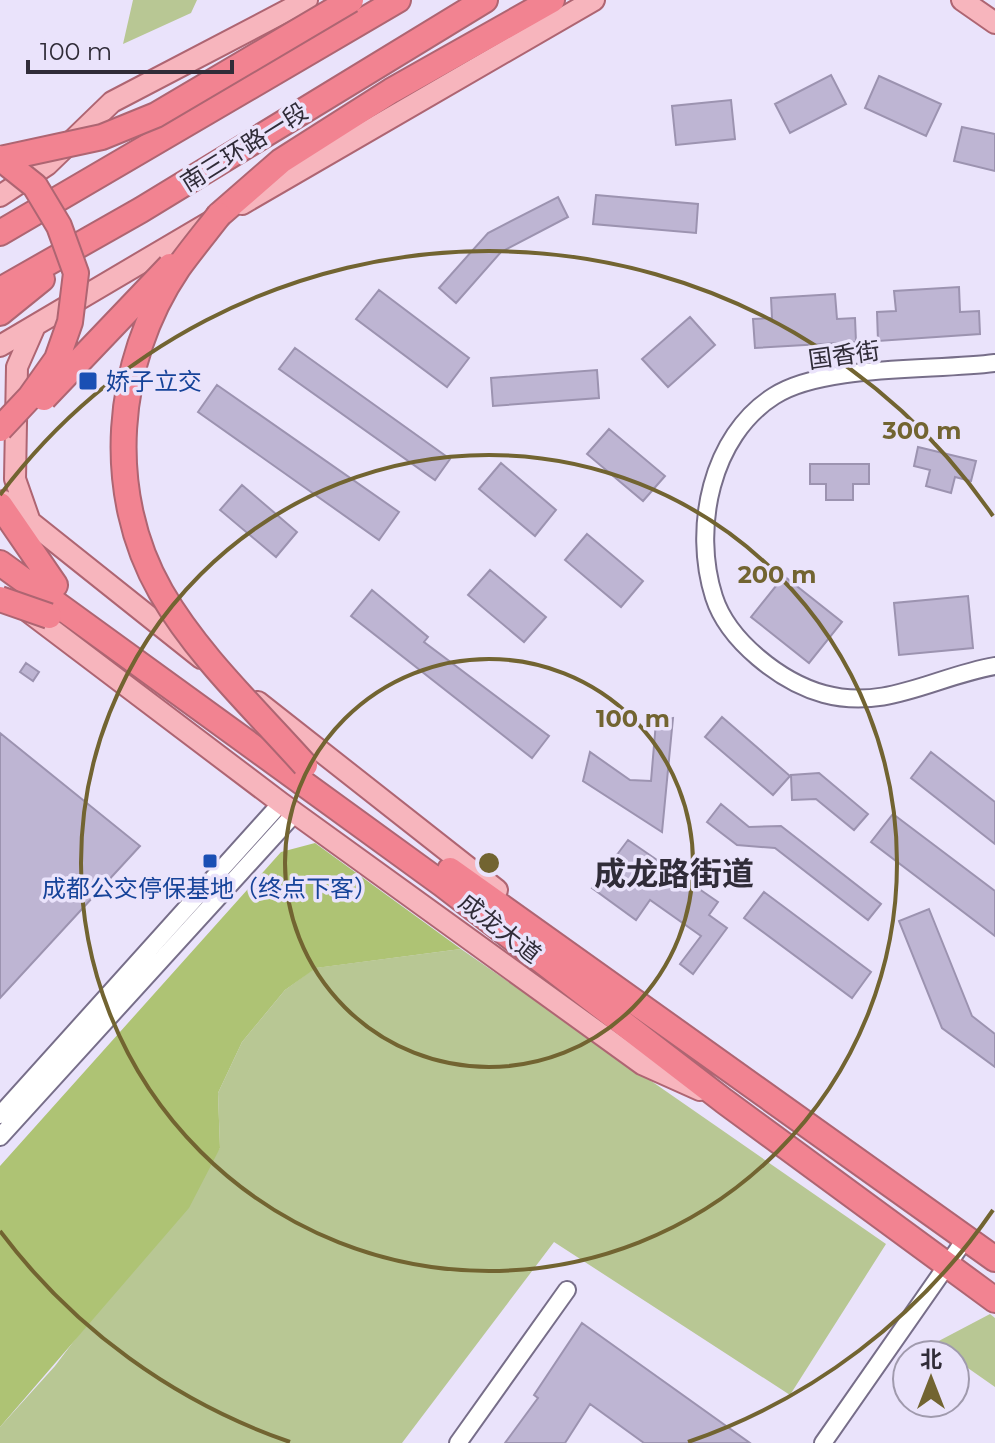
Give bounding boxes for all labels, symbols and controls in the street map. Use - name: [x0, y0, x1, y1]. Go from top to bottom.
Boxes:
- scale bar: [28, 24, 232, 74]
- text: 100 m: [40, 37, 112, 66]
- street label: 南三环路一段: [175, 97, 313, 197]
- street label: 国香街: [806, 336, 882, 374]
- place label: 娇子立交: [106, 367, 202, 396]
- marker: 娇子立交: [77, 370, 99, 392]
- text: 300 m: [882, 416, 961, 445]
- text: 200 m: [738, 560, 816, 589]
- text: 100 m: [596, 704, 670, 733]
- centre of rings: [475, 849, 503, 877]
- marker: 成都公交停保基地（终点下客）: [201, 852, 219, 870]
- district label: 成龙路街道: [594, 854, 754, 893]
- place label: 成都公交停保基地（终点下客）: [42, 874, 378, 903]
- street label: 成龙大道: [453, 887, 547, 969]
- north arrow: [891, 1339, 971, 1419]
- text: 北: [920, 1346, 942, 1373]

